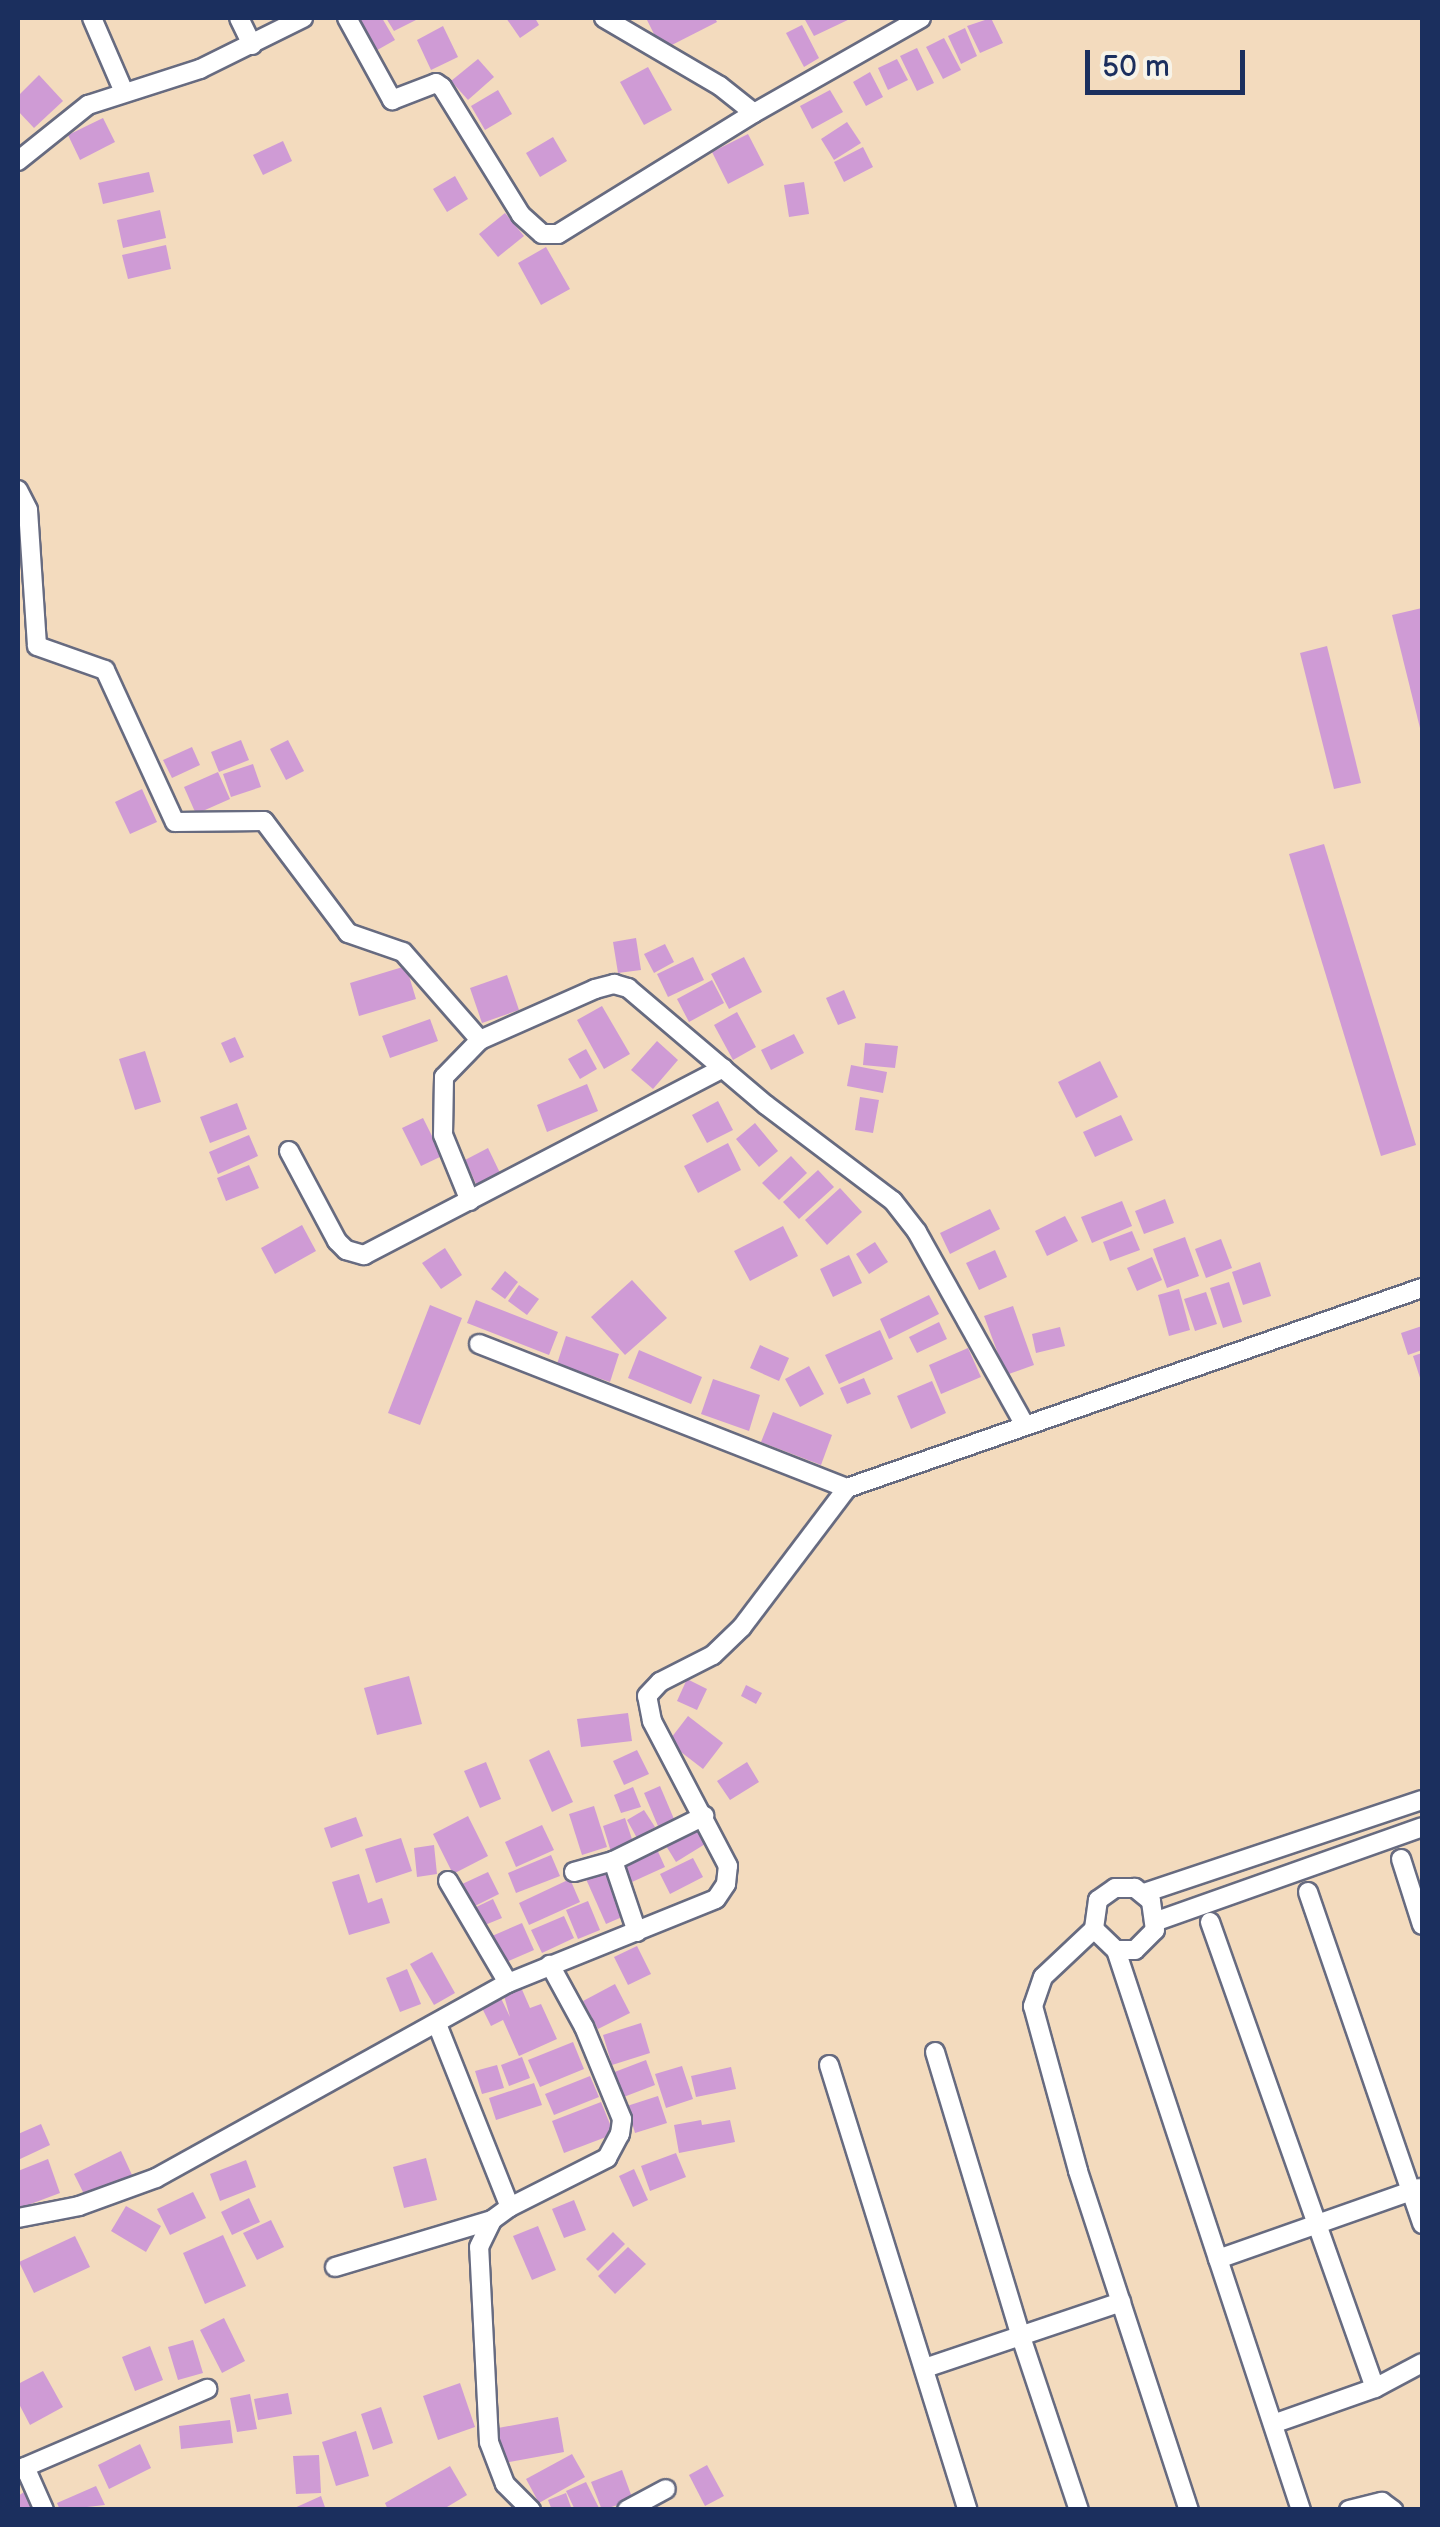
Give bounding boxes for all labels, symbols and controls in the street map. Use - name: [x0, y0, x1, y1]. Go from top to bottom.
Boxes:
- scale bar: [1090, 30, 1250, 92]
- text: 50 m: [1102, 49, 1170, 85]

